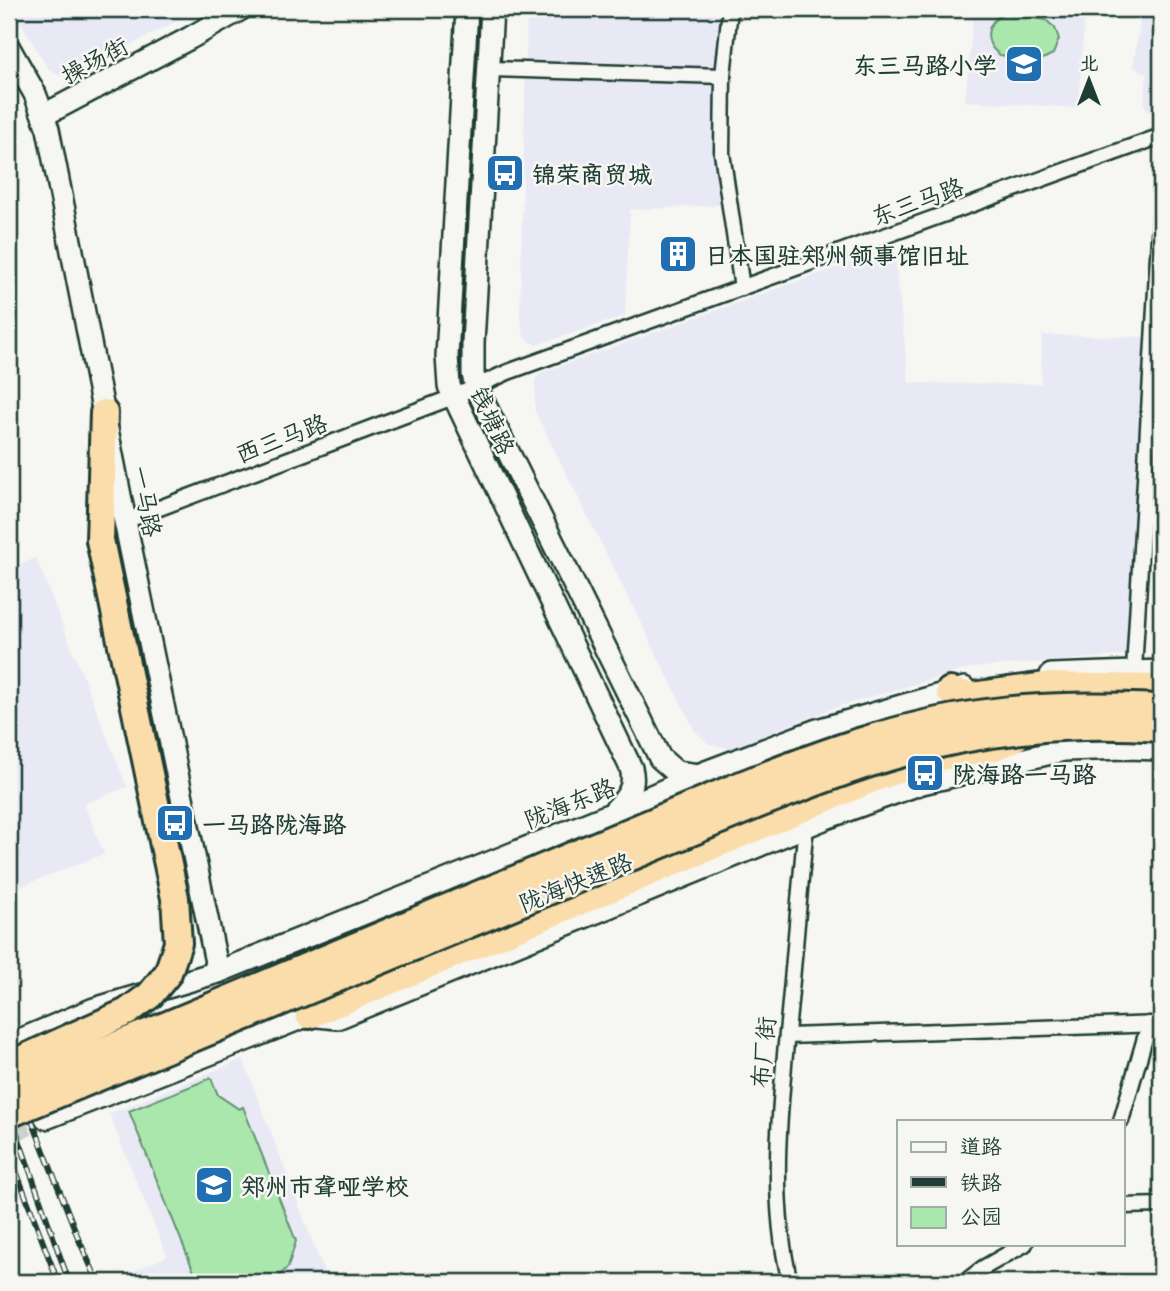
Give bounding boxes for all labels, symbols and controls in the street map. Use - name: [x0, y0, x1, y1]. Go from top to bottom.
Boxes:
- street label: 操场街: [54, 26, 134, 92]
- school or university icon: 东三马路小学: [1003, 43, 1045, 85]
- place label: 东三马路小学: [853, 46, 997, 82]
- north arrow: [1054, 46, 1124, 116]
- text: 北: [1079, 48, 1099, 76]
- bus stop icon: 锦荣商贸城: [484, 152, 526, 194]
- place label: 锦荣商贸城: [532, 155, 652, 191]
- street label: 东三马路: [866, 167, 968, 233]
- building icon: 日本国驻郑州领事馆旧址: [657, 233, 699, 275]
- place label: 日本国驻郑州领事馆旧址: [705, 236, 969, 272]
- street label: 钱塘路: [462, 380, 526, 460]
- street label: 西三马路: [230, 403, 332, 471]
- street label: 一马路: [123, 462, 173, 540]
- bus stop icon: 陇海路一马路: [904, 752, 946, 794]
- place label: 陇海路一马路: [952, 755, 1097, 791]
- street label: 陇海东路: [518, 767, 620, 837]
- bus stop icon: 一马路陇海路: [154, 802, 196, 844]
- place label: 一马路陇海路: [202, 805, 347, 841]
- street label: 陇海快速路: [513, 842, 637, 920]
- street label: 布厂街: [741, 1015, 783, 1089]
- legend: [897, 1120, 1124, 1246]
- text: 道路: [960, 1129, 1002, 1161]
- school or university icon: 郑州市聋哑学校: [193, 1164, 235, 1206]
- text: 铁路: [960, 1165, 1002, 1197]
- place label: 郑州市聋哑学校: [241, 1167, 409, 1203]
- text: 公园: [960, 1199, 1002, 1231]

